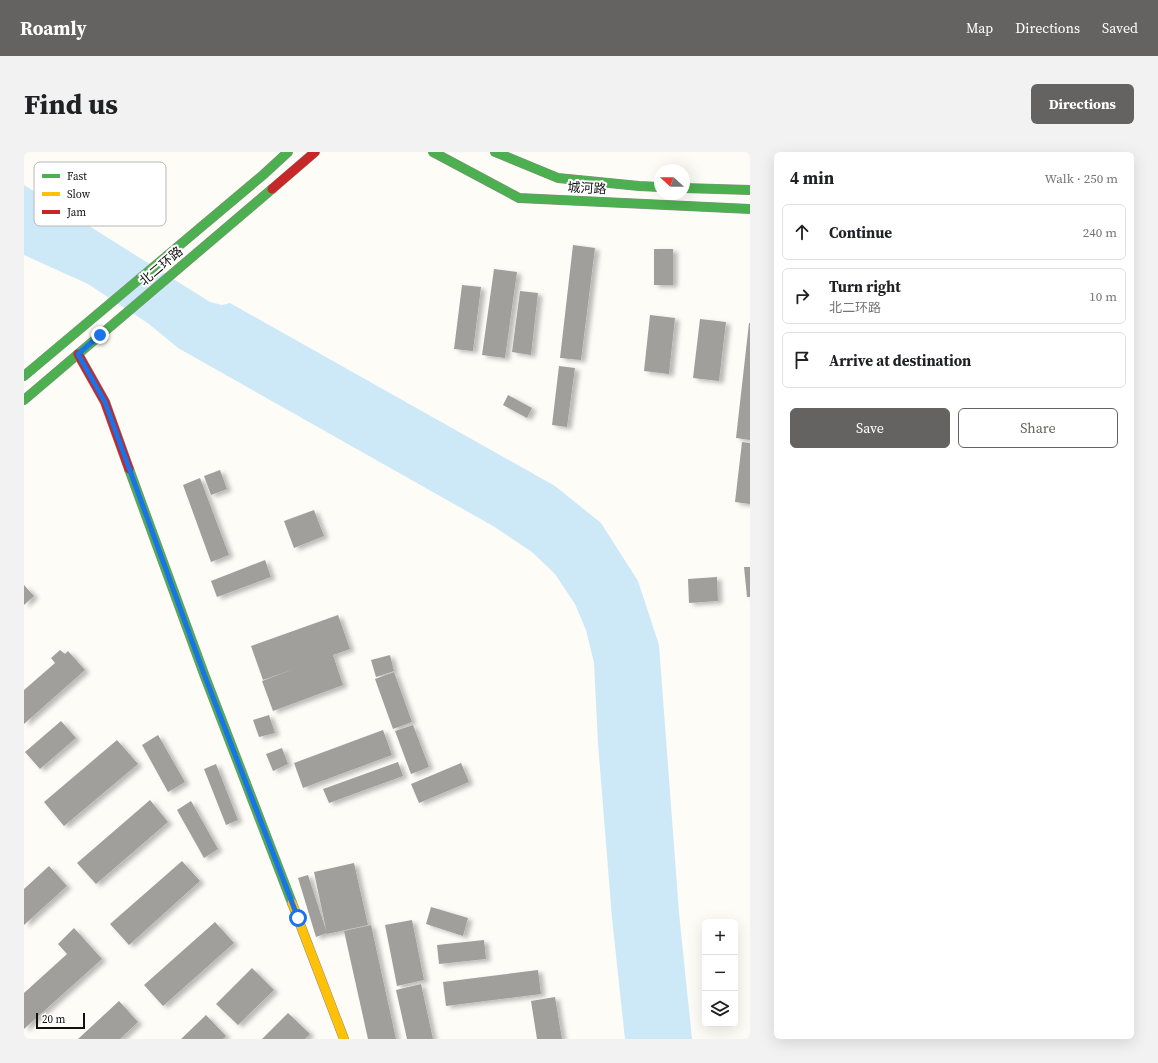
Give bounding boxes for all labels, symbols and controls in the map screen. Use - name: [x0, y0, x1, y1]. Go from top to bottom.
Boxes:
- text: Roamly: [20, 15, 87, 41]
- text: Map: [966, 18, 993, 38]
- text: Directions: [1015, 18, 1080, 38]
- text: Saved: [1102, 18, 1138, 38]
- button: Directions: [1031, 84, 1134, 124]
- text: Find us: [24, 85, 118, 123]
- legend: [34, 162, 166, 226]
- north arrow: [654, 164, 690, 200]
- text: 4 min: [790, 166, 834, 190]
- text: Fast: [67, 169, 87, 184]
- text: Walk · 250 m: [1045, 170, 1118, 187]
- street label: 城河路: [567, 178, 607, 198]
- text: Slow: [67, 187, 91, 202]
- text: Jam: [66, 205, 86, 220]
- icon: ahead: [791, 221, 813, 243]
- text: Continue: [829, 222, 892, 243]
- text: 240 m: [1083, 224, 1117, 241]
- street label: 北二环路: [136, 243, 186, 289]
- text: Turn right: [829, 276, 901, 297]
- icon: right: [791, 285, 813, 307]
- text: 10 m: [1089, 288, 1117, 305]
- text: 北二环路: [829, 299, 881, 316]
- route end: [91, 326, 109, 344]
- icon: arrive: [791, 349, 813, 371]
- text: Arrive at destination: [829, 350, 971, 371]
- button: Save: [790, 408, 950, 448]
- button: Share: [958, 408, 1118, 448]
- route start: [289, 909, 307, 927]
- map controls: [702, 919, 738, 1027]
- button: +: [702, 919, 738, 955]
- button: −: [702, 955, 738, 991]
- button: layers: [702, 991, 738, 1027]
- scale bar: [36, 1011, 85, 1030]
- text: 20 m: [42, 1012, 65, 1027]

